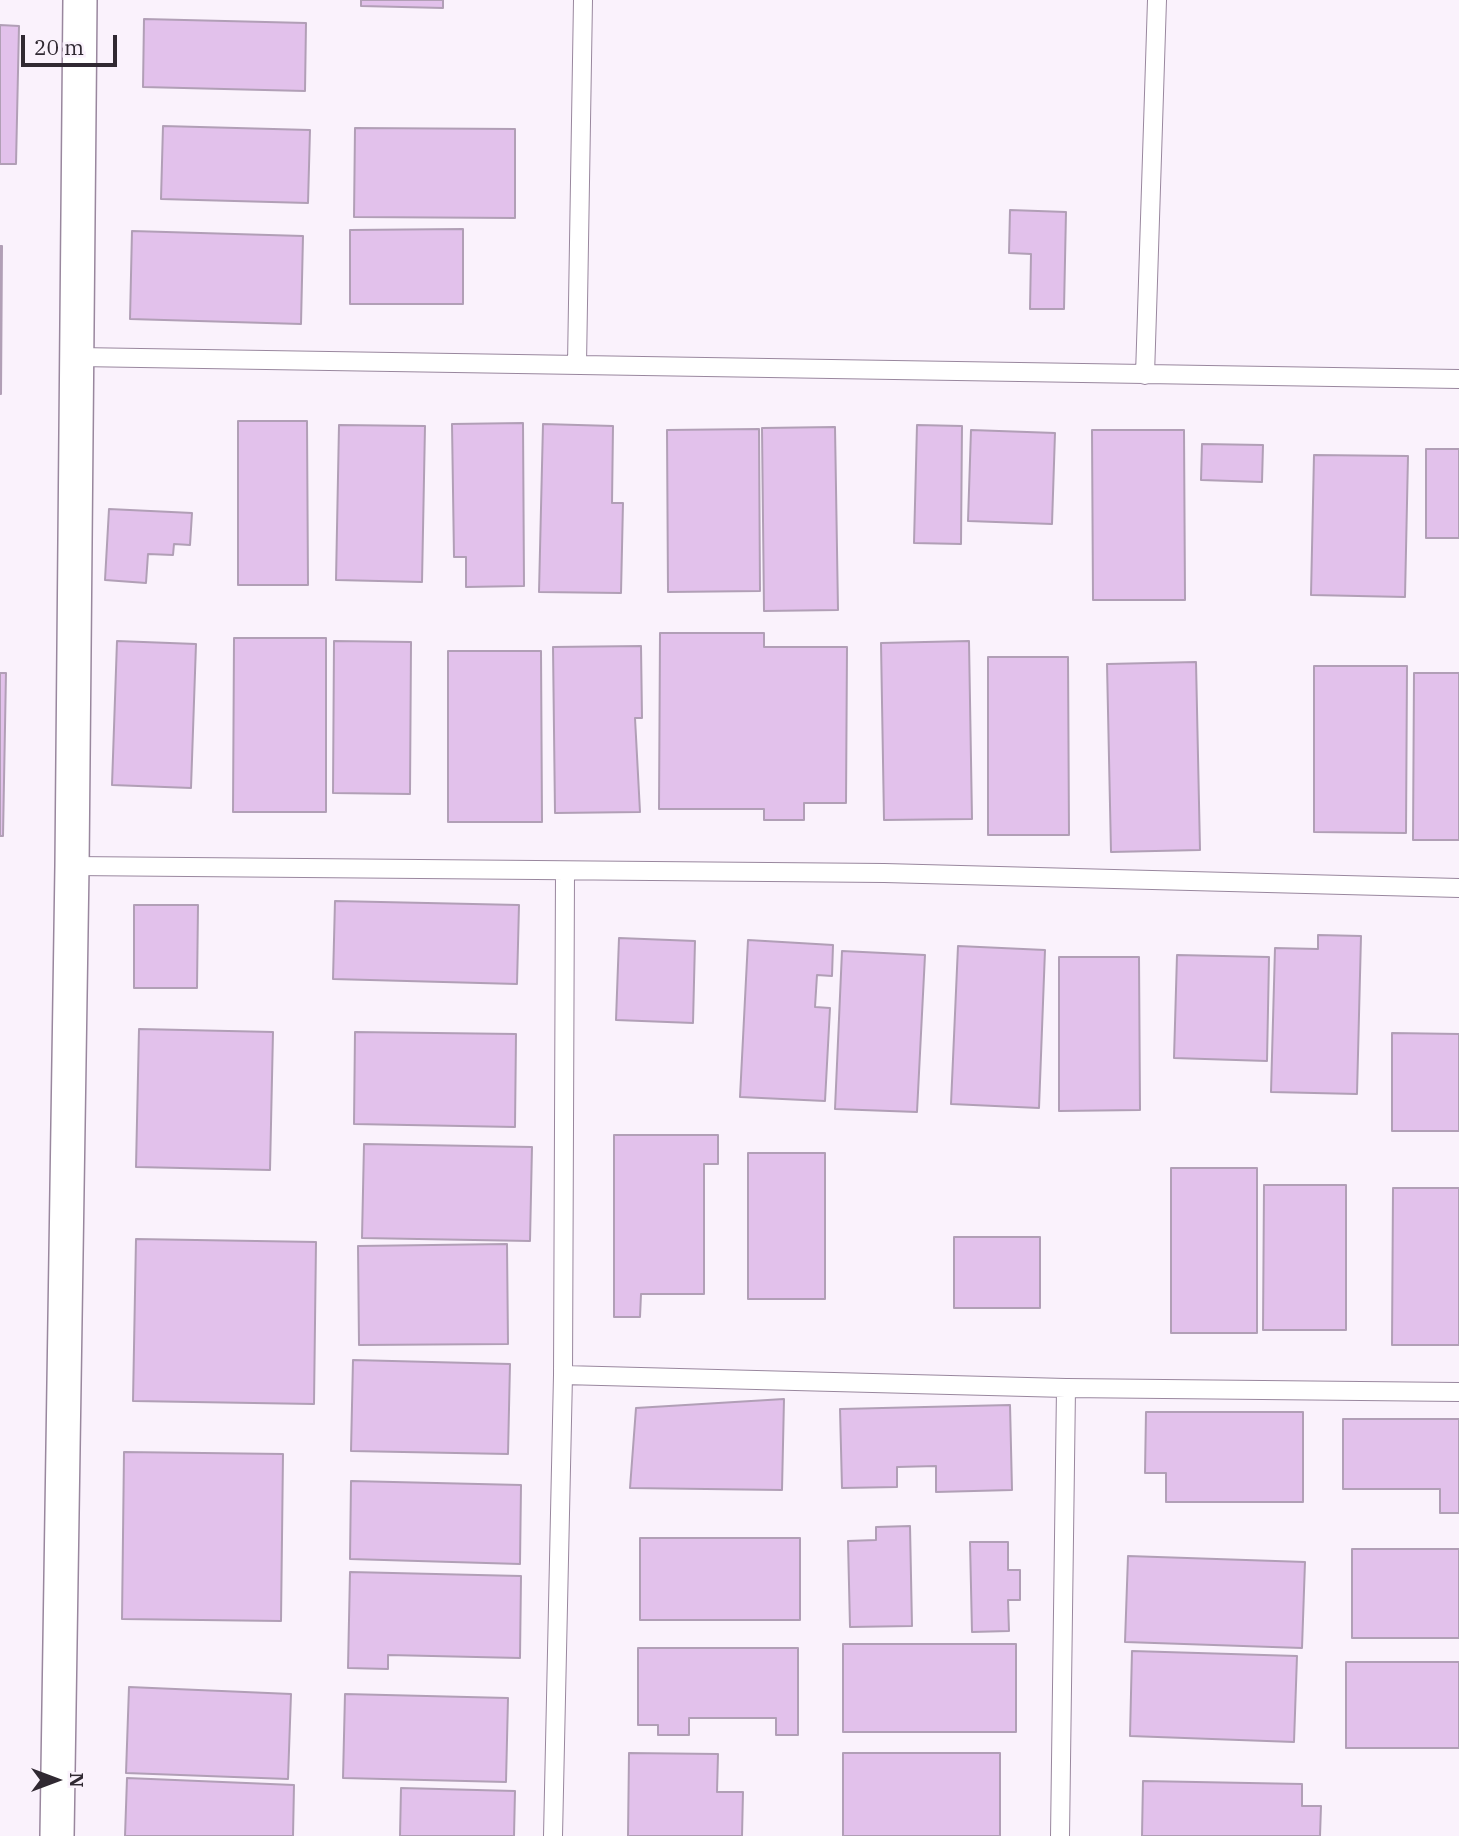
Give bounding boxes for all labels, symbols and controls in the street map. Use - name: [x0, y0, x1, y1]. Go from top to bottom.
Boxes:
- scale bar: [24, 21, 121, 65]
- text: 20 m: [34, 33, 84, 61]
- north arrow: [21, 1745, 91, 1815]
- text: N: [65, 1772, 89, 1788]

